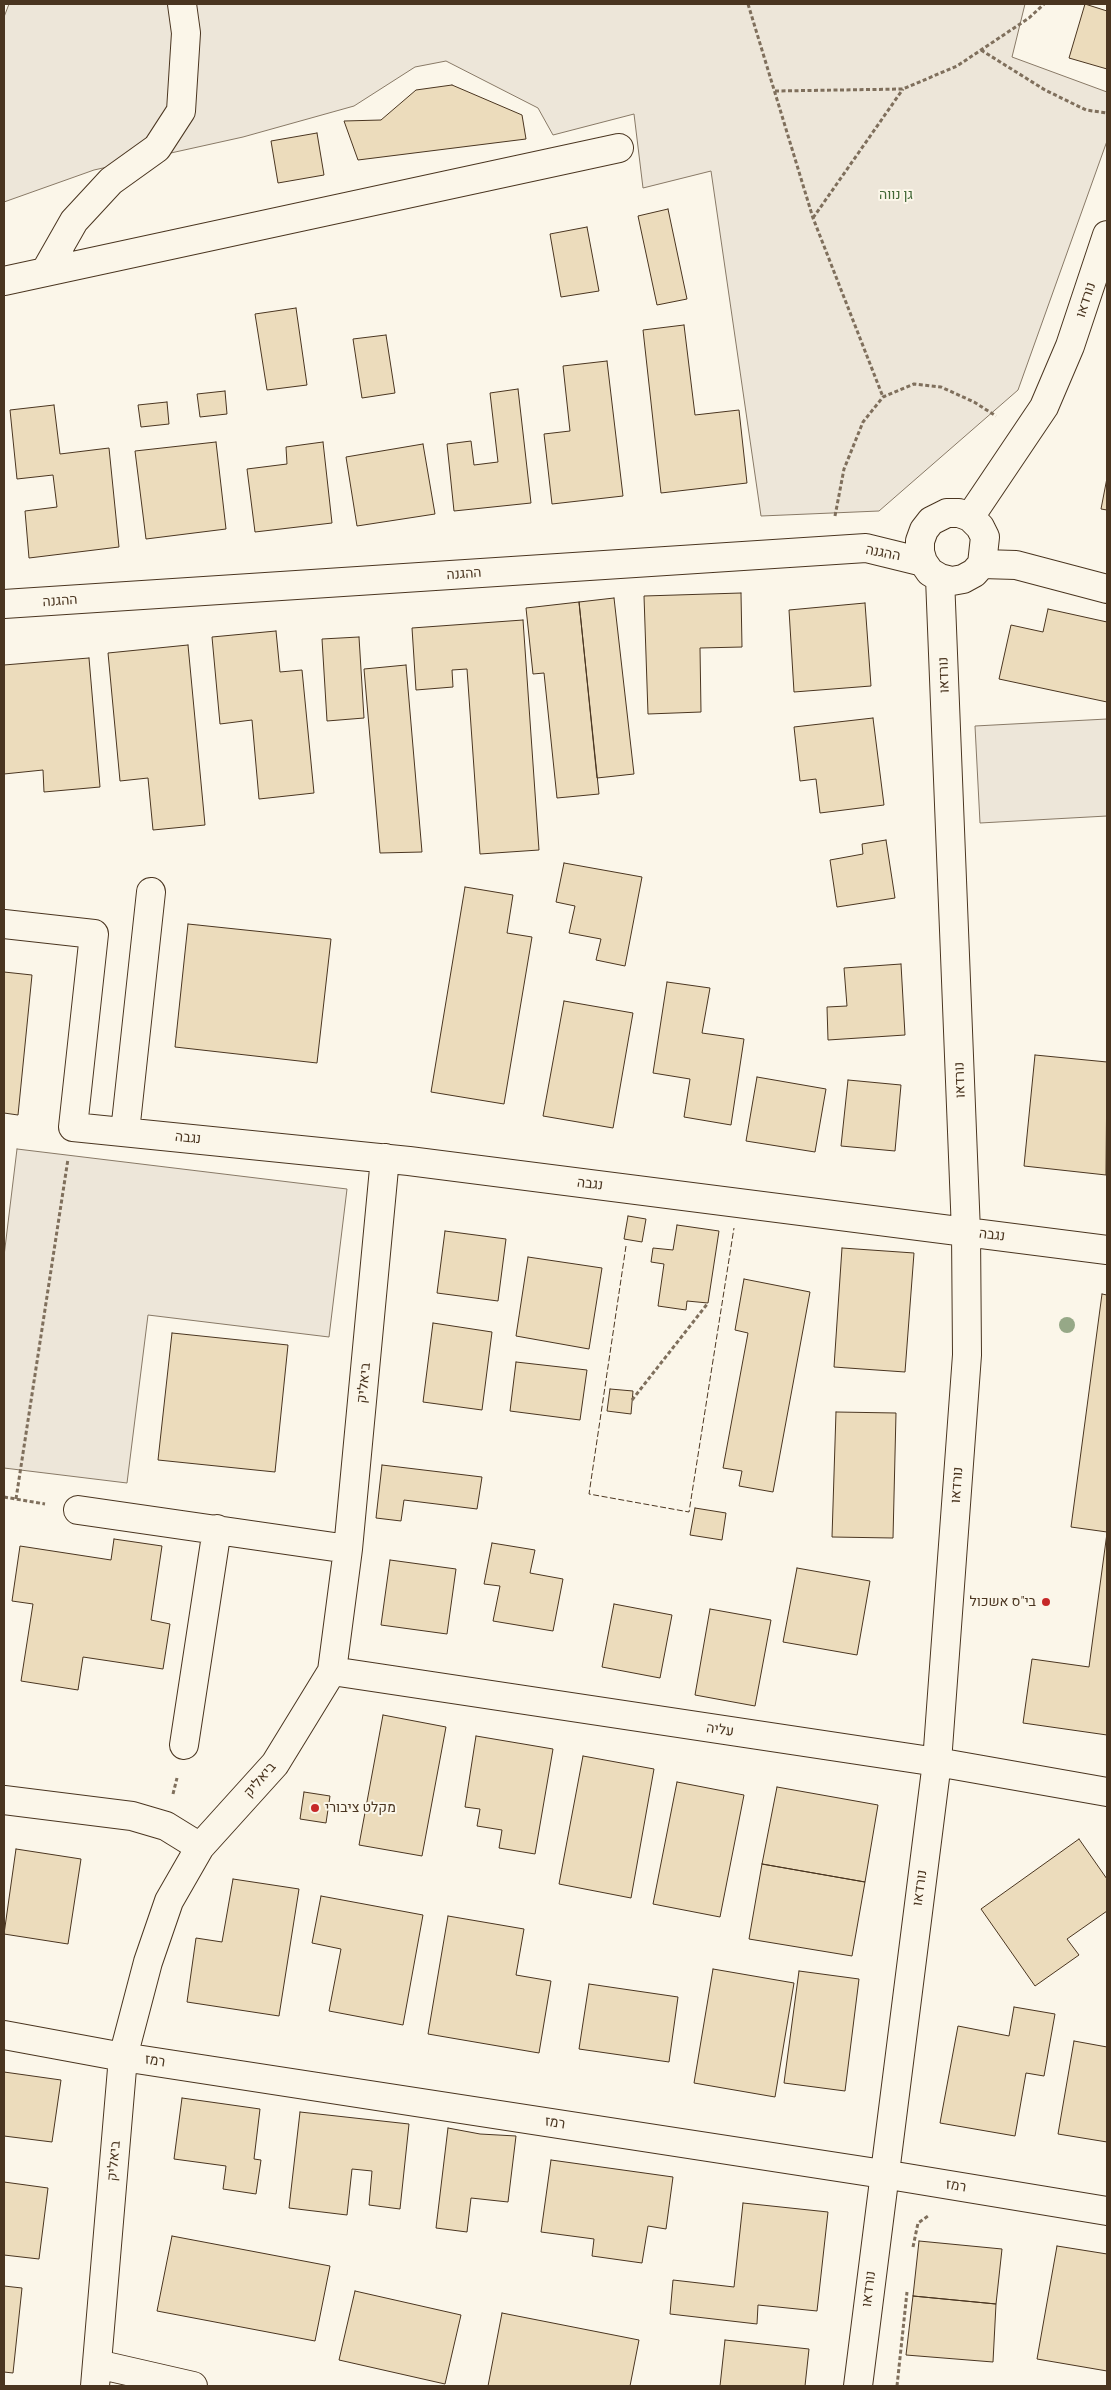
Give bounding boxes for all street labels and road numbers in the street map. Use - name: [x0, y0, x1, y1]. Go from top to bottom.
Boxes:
- street label: נורדאו: [1072, 280, 1100, 320]
- street label: ההגנה: [864, 541, 902, 565]
- street label: ההגנה: [446, 564, 482, 584]
- street label: ההגנה: [42, 591, 78, 611]
- street label: נורדאו: [935, 656, 953, 694]
- street label: נורדאו: [951, 1061, 969, 1099]
- street label: נגבה: [174, 1128, 202, 1148]
- street label: נגבה: [576, 1174, 604, 1194]
- street label: נגבה: [978, 1225, 1006, 1245]
- street label: ביאליק: [354, 1362, 374, 1404]
- street label: נורדאו: [947, 1466, 967, 1504]
- street label: עליה: [705, 1720, 735, 1740]
- street label: ביאליק: [240, 1759, 280, 1801]
- street label: נורדאו: [909, 1869, 931, 1907]
- street label: רמז: [143, 2051, 167, 2071]
- street label: רמז: [543, 2113, 567, 2133]
- street label: ביאליק: [104, 2140, 124, 2182]
- street label: רמז: [944, 2176, 968, 2196]
- street label: נורדאו: [858, 2270, 880, 2308]

